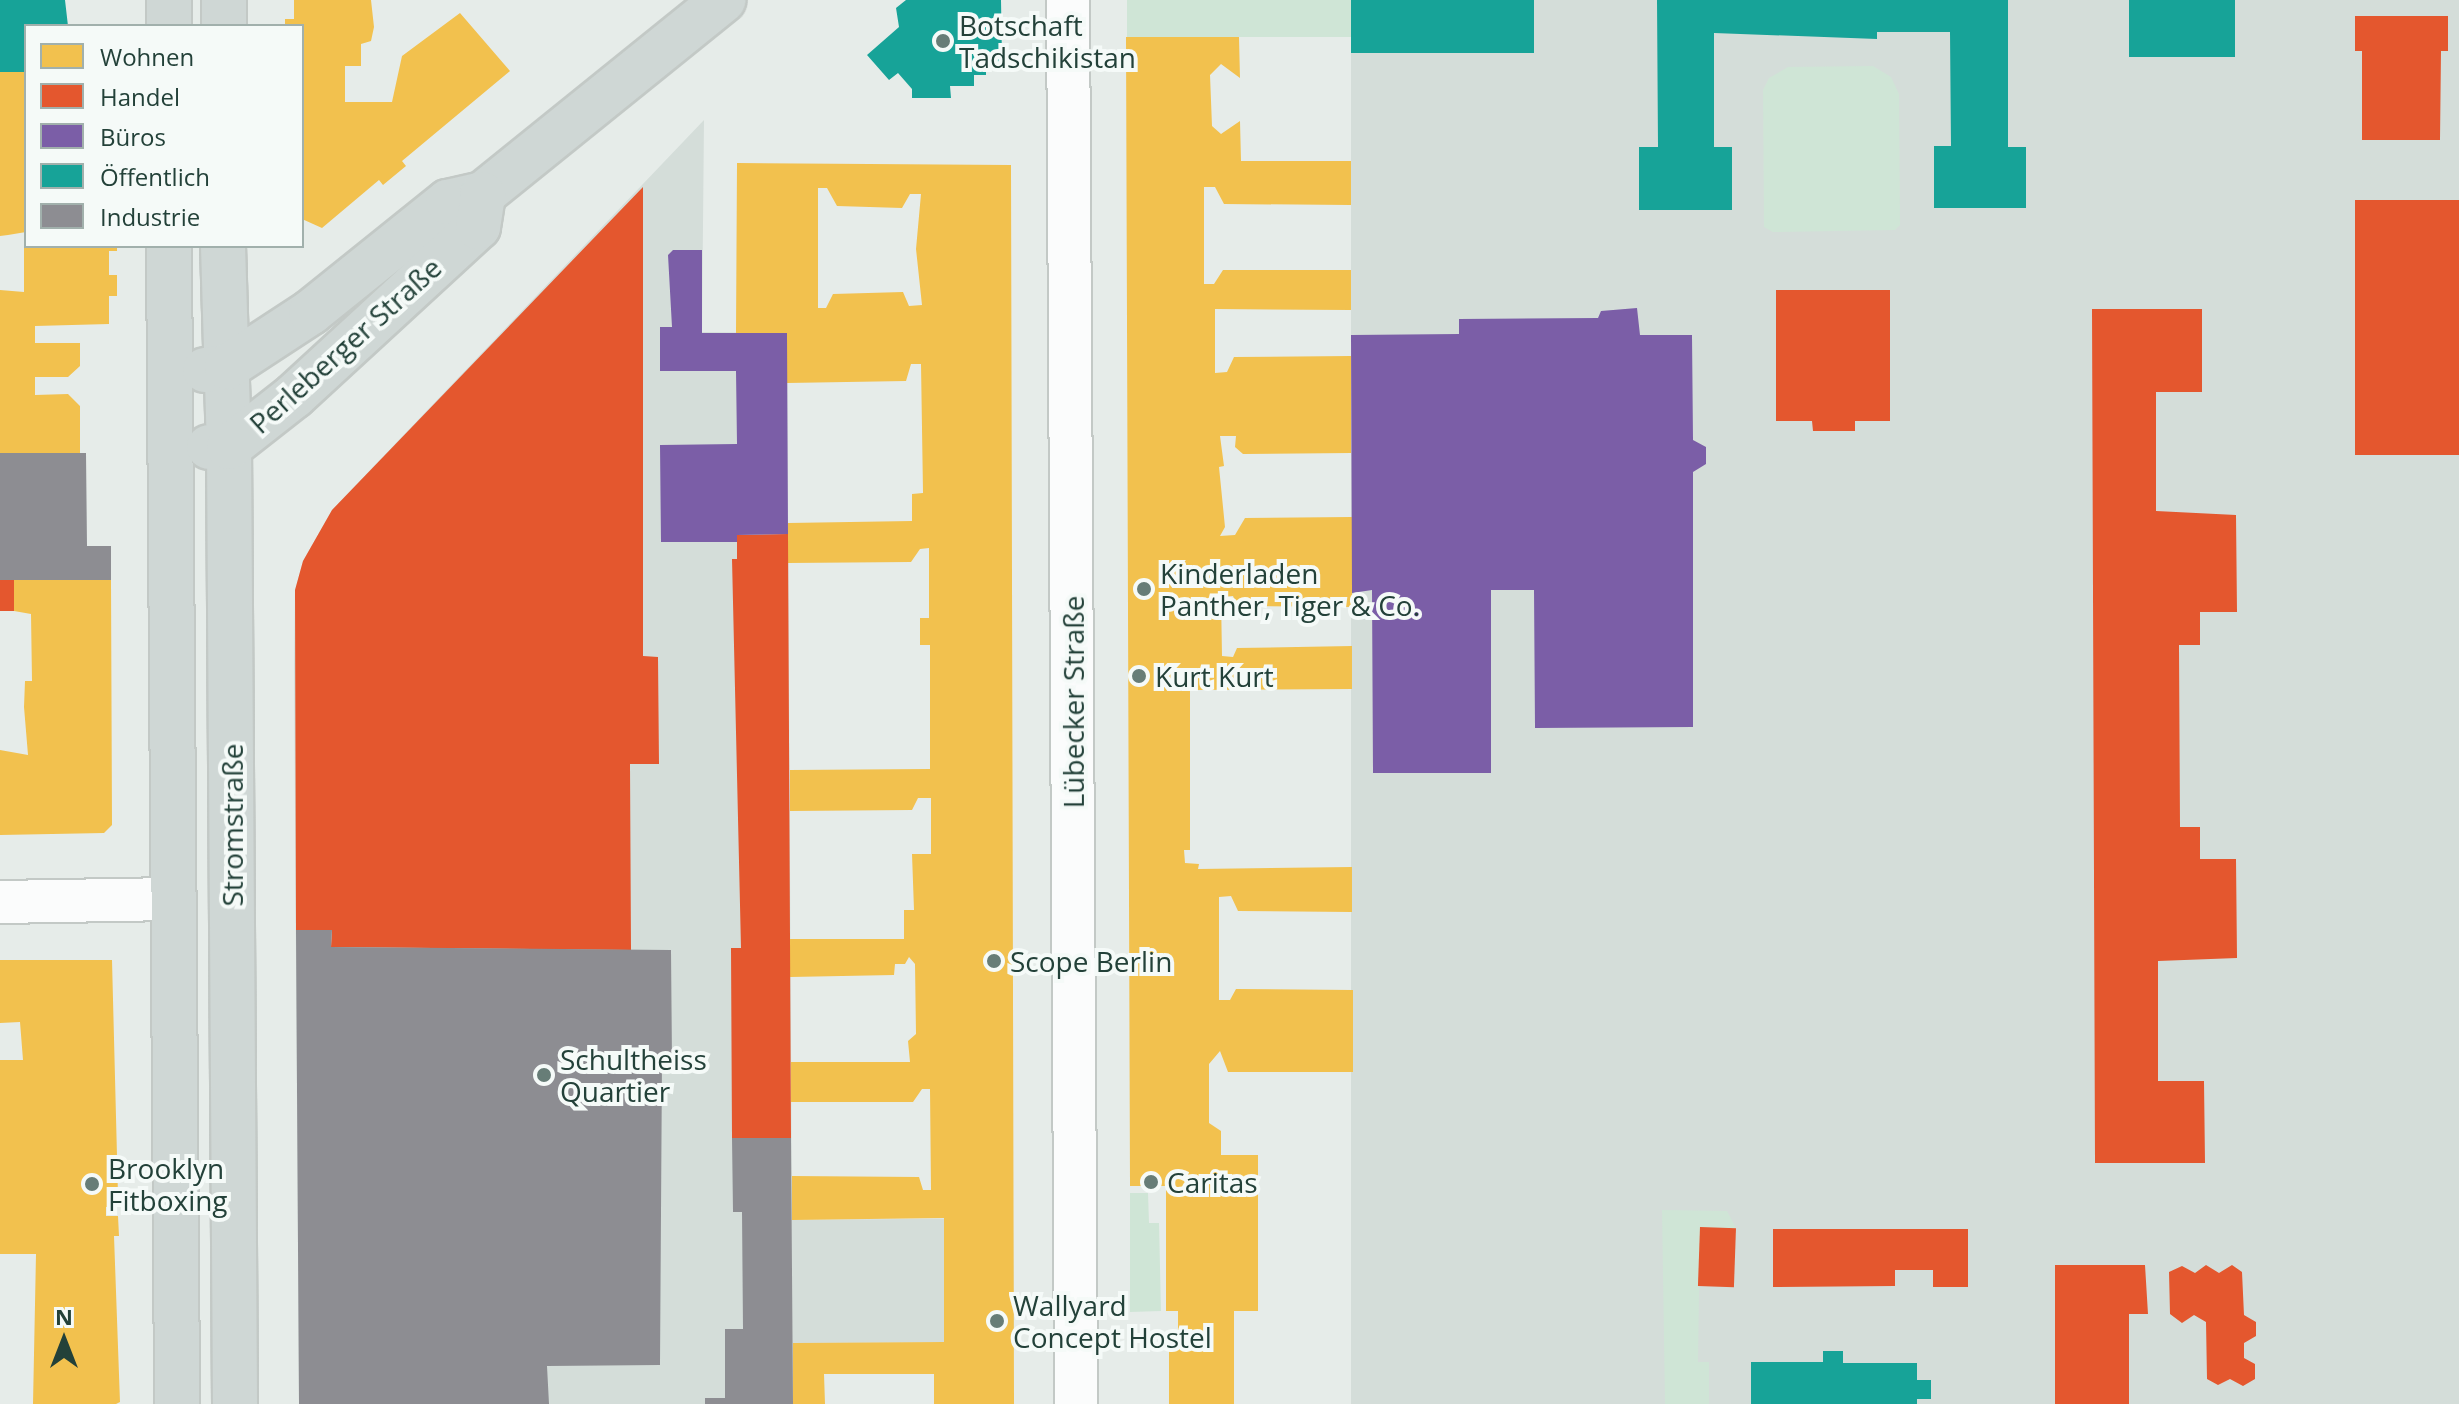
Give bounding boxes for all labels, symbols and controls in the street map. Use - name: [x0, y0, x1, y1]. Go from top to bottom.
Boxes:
- place label: Botschaft Tadschikistan: [959, 8, 1136, 74]
- legend: [24, 24, 304, 248]
- marker: Botschaft Tadschikistan: [934, 32, 952, 50]
- text: Wohnen: [100, 40, 194, 73]
- text: Handel: [100, 80, 180, 113]
- text: Büros: [100, 120, 166, 153]
- text: Öffentlich: [100, 160, 210, 193]
- text: Industrie: [100, 200, 200, 233]
- street label: Perleberger Straße: [242, 250, 448, 440]
- place label: Kinderladen Panther, Tiger & Co.: [1160, 556, 1420, 622]
- marker: Kinderladen Panther, Tiger & Co.: [1135, 580, 1153, 598]
- street label: Lübecker Straße: [1056, 596, 1090, 808]
- place label: Kurt Kurt: [1155, 659, 1274, 693]
- marker: Kurt Kurt: [1130, 667, 1148, 685]
- street label: Stromstraße: [215, 743, 249, 907]
- place label: Scope Berlin: [1010, 944, 1172, 978]
- marker: Scope Berlin: [985, 952, 1003, 970]
- place label: Schultheiss Quartier: [560, 1042, 707, 1108]
- marker: Schultheiss Quartier: [535, 1066, 553, 1084]
- place label: Brooklyn Fitboxing: [108, 1151, 228, 1217]
- place label: Caritas: [1167, 1165, 1258, 1199]
- marker: Caritas: [1142, 1173, 1160, 1191]
- marker: Brooklyn Fitboxing: [83, 1175, 101, 1193]
- place label: Wallyard Concept Hostel: [1013, 1288, 1212, 1354]
- north arrow: [24, 1300, 104, 1380]
- text: N: [55, 1301, 73, 1331]
- marker: Wallyard Concept Hostel: [988, 1312, 1006, 1330]

